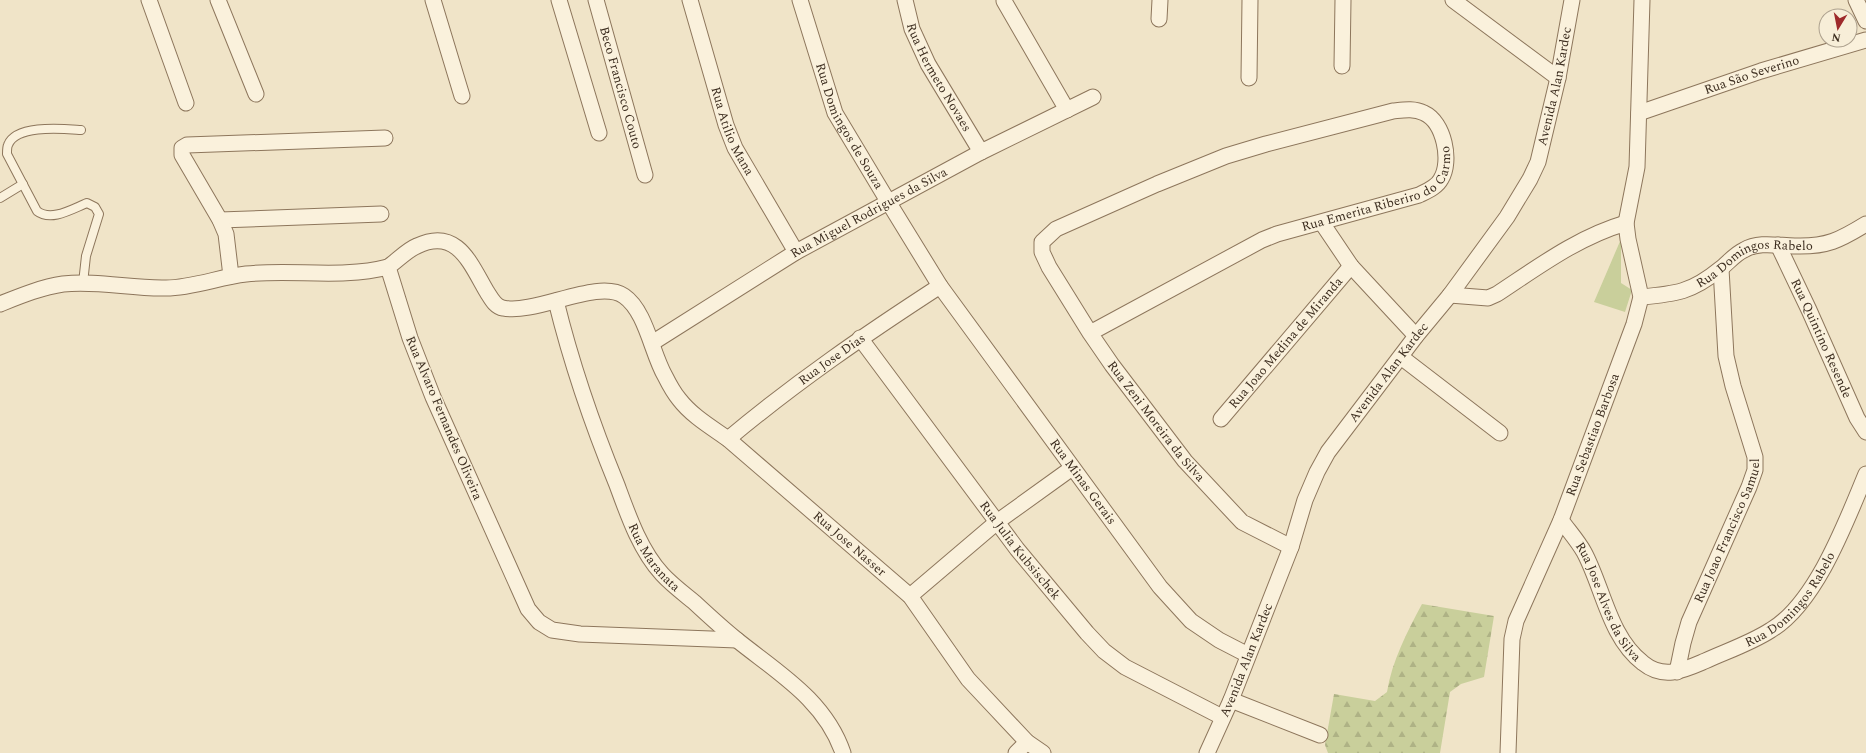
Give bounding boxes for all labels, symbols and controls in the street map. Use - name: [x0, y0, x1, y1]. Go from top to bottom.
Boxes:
- north arrow: [1818, 8, 1858, 48]
- street label: Rua Hermeto Novaes: [901, 21, 977, 136]
- street label: Beco Francisco Couto: [594, 24, 647, 151]
- street label: Avenida Alan Kardec: [1532, 25, 1577, 148]
- text: N: [1830, 28, 1842, 47]
- street label: Rua São Severino: [1701, 50, 1802, 100]
- street label: Rua Domingos de Souza: [810, 60, 889, 194]
- street label: Rua Atilio Mana: [706, 84, 759, 180]
- street label: Rua Emerita Riberiro do Carmo: [1299, 145, 1456, 237]
- street label: Rua Miguel Rodrigues da Silva: [786, 162, 951, 263]
- street label: Rua Domingos Rabelo: [1692, 235, 1813, 293]
- street label: Rua Joao Medina de Miranda: [1224, 272, 1348, 413]
- street label: Rua Quintino Resende: [1785, 275, 1857, 402]
- street label: Avenida Alan Kardec: [1344, 318, 1433, 427]
- street label: Rua Jose Dias: [794, 328, 870, 390]
- street label: Rua Alvaro Fernandes Oliveira: [400, 333, 488, 504]
- street label: Rua Zeni Moreira da Silva: [1102, 357, 1210, 487]
- street label: Rua Sebastiao Barbosa: [1561, 370, 1625, 499]
- street label: Rua Minas Gerais: [1045, 434, 1121, 529]
- street label: Rua Joao Francisco Samuel: [1689, 458, 1765, 606]
- street label: Rua Julia Kubsischek: [974, 497, 1065, 604]
- street label: Rua Jose Nasser: [808, 506, 891, 581]
- street label: Rua Maranata: [623, 520, 685, 597]
- street label: Rua Jose Alves da Silva: [1570, 538, 1646, 667]
- street label: Rua Domingos Rabelo: [1742, 548, 1840, 653]
- street label: Avenida Alan Kardec: [1215, 600, 1278, 720]

